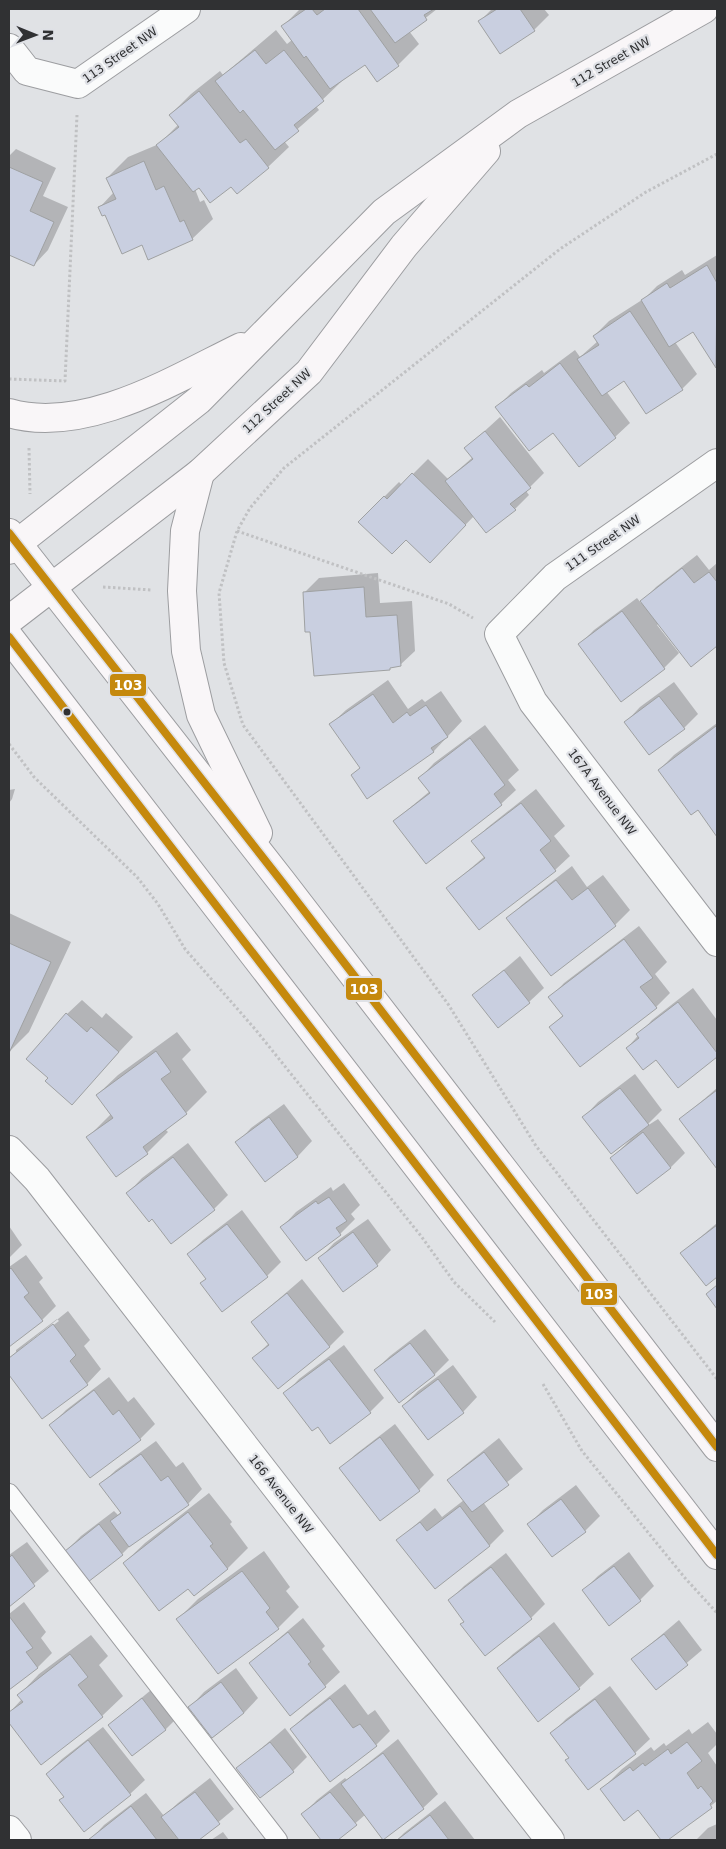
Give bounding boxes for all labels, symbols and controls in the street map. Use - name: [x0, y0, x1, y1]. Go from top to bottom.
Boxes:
- north arrow: [10, 10, 60, 60]
- street label: 113 Street NW: [80, 24, 160, 86]
- text: N: [40, 29, 56, 41]
- street label: 112 Street NW: [569, 34, 653, 90]
- street label: 112 Street NW: [240, 366, 314, 436]
- street label: 111 Street NW: [563, 512, 643, 574]
- line badge: 103: [109, 673, 147, 697]
- text: 103: [113, 677, 143, 693]
- unlabelled marker: [62, 707, 72, 717]
- street label: 167A Avenue NW: [565, 746, 639, 838]
- line badge: 103: [345, 977, 383, 1001]
- text: 103: [349, 981, 379, 997]
- line badge: 103: [580, 1282, 618, 1306]
- text: 103: [584, 1286, 614, 1302]
- street label: 166 Avenue NW: [246, 1452, 316, 1536]

